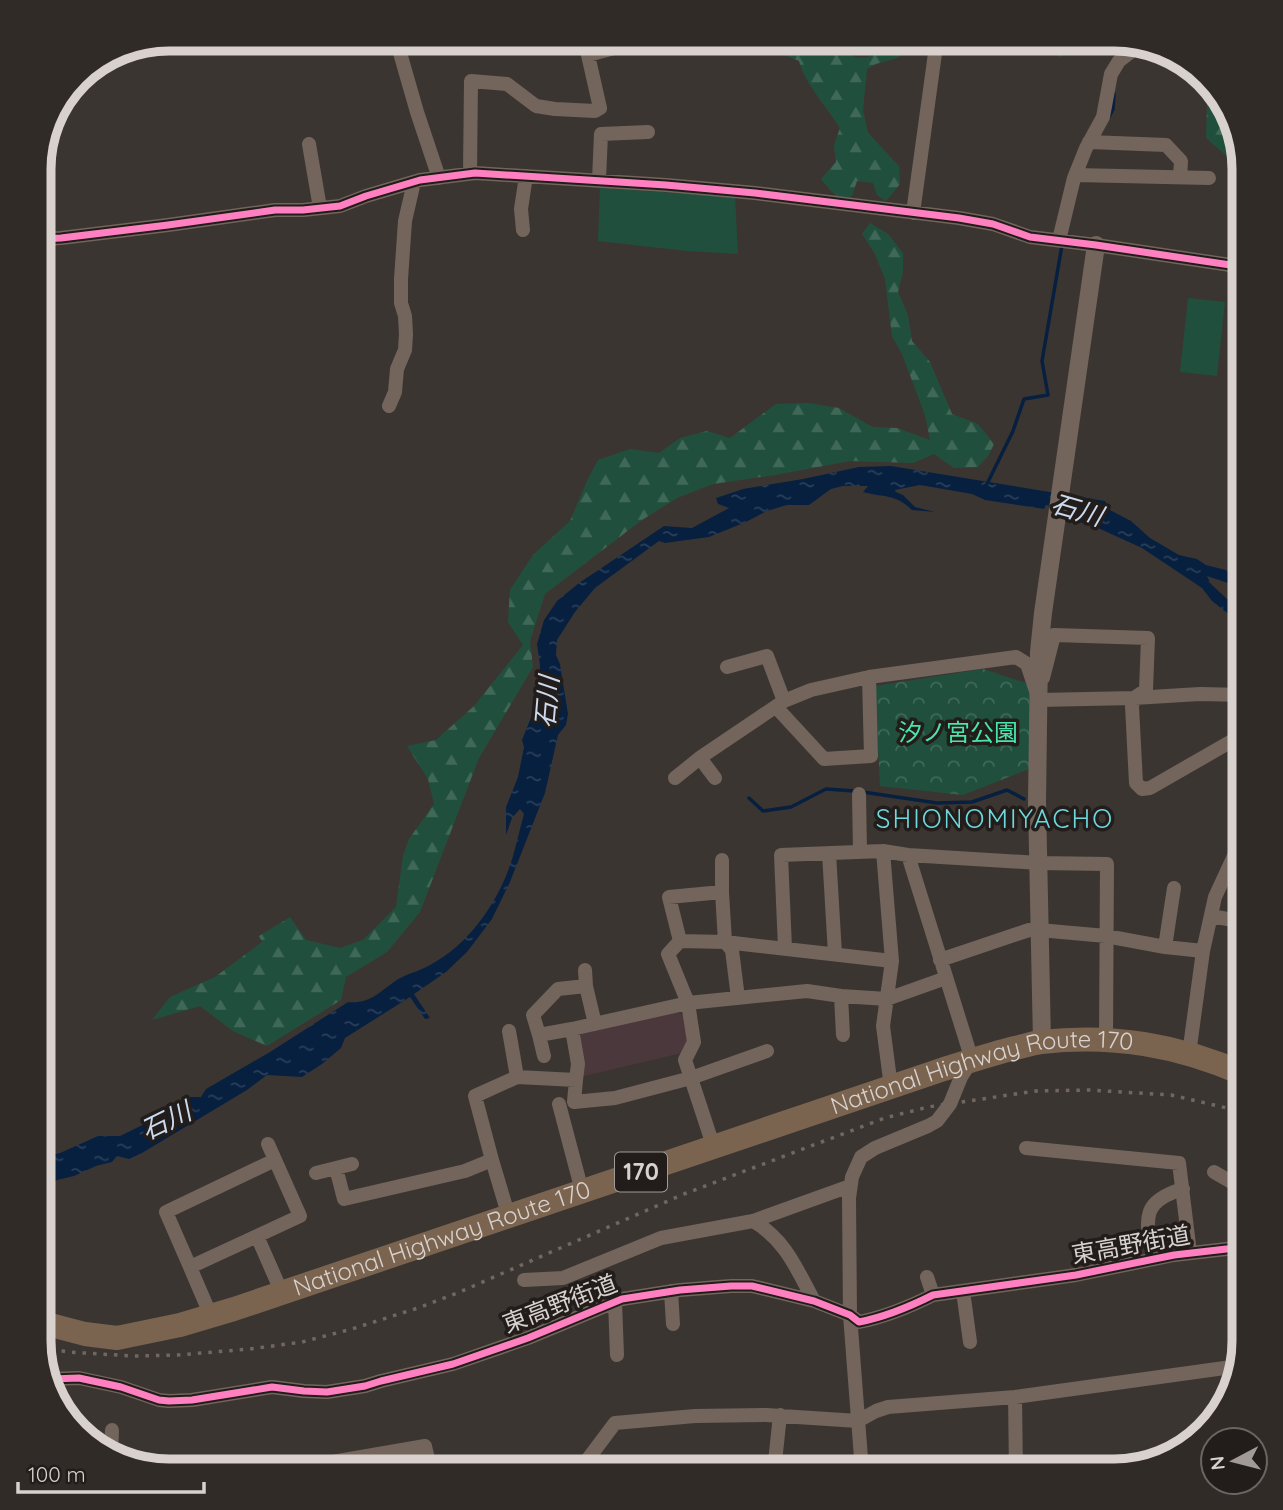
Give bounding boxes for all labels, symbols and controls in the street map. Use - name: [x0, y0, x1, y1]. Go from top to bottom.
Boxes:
- water label: 石川: [1048, 486, 1110, 533]
- water label: 石川: [528, 672, 565, 729]
- park label: 汐ノ宮公園: [898, 717, 1018, 747]
- district label: SHIONOMIYACHO: [876, 802, 1114, 835]
- street label: National Highway Route 170: [826, 1023, 1135, 1120]
- water label: 石川: [135, 1093, 199, 1147]
- road number: 170: [615, 1152, 667, 1191]
- street label: National Highway Route 170: [289, 1174, 594, 1302]
- street label: 東高野街道: [1069, 1219, 1193, 1269]
- street label: 東高野街道: [498, 1268, 621, 1339]
- north arrow: [1199, 1426, 1269, 1496]
- scale bar: [18, 1450, 203, 1494]
- text: N: [1204, 1455, 1230, 1471]
- text: 100 m: [28, 1461, 86, 1487]

